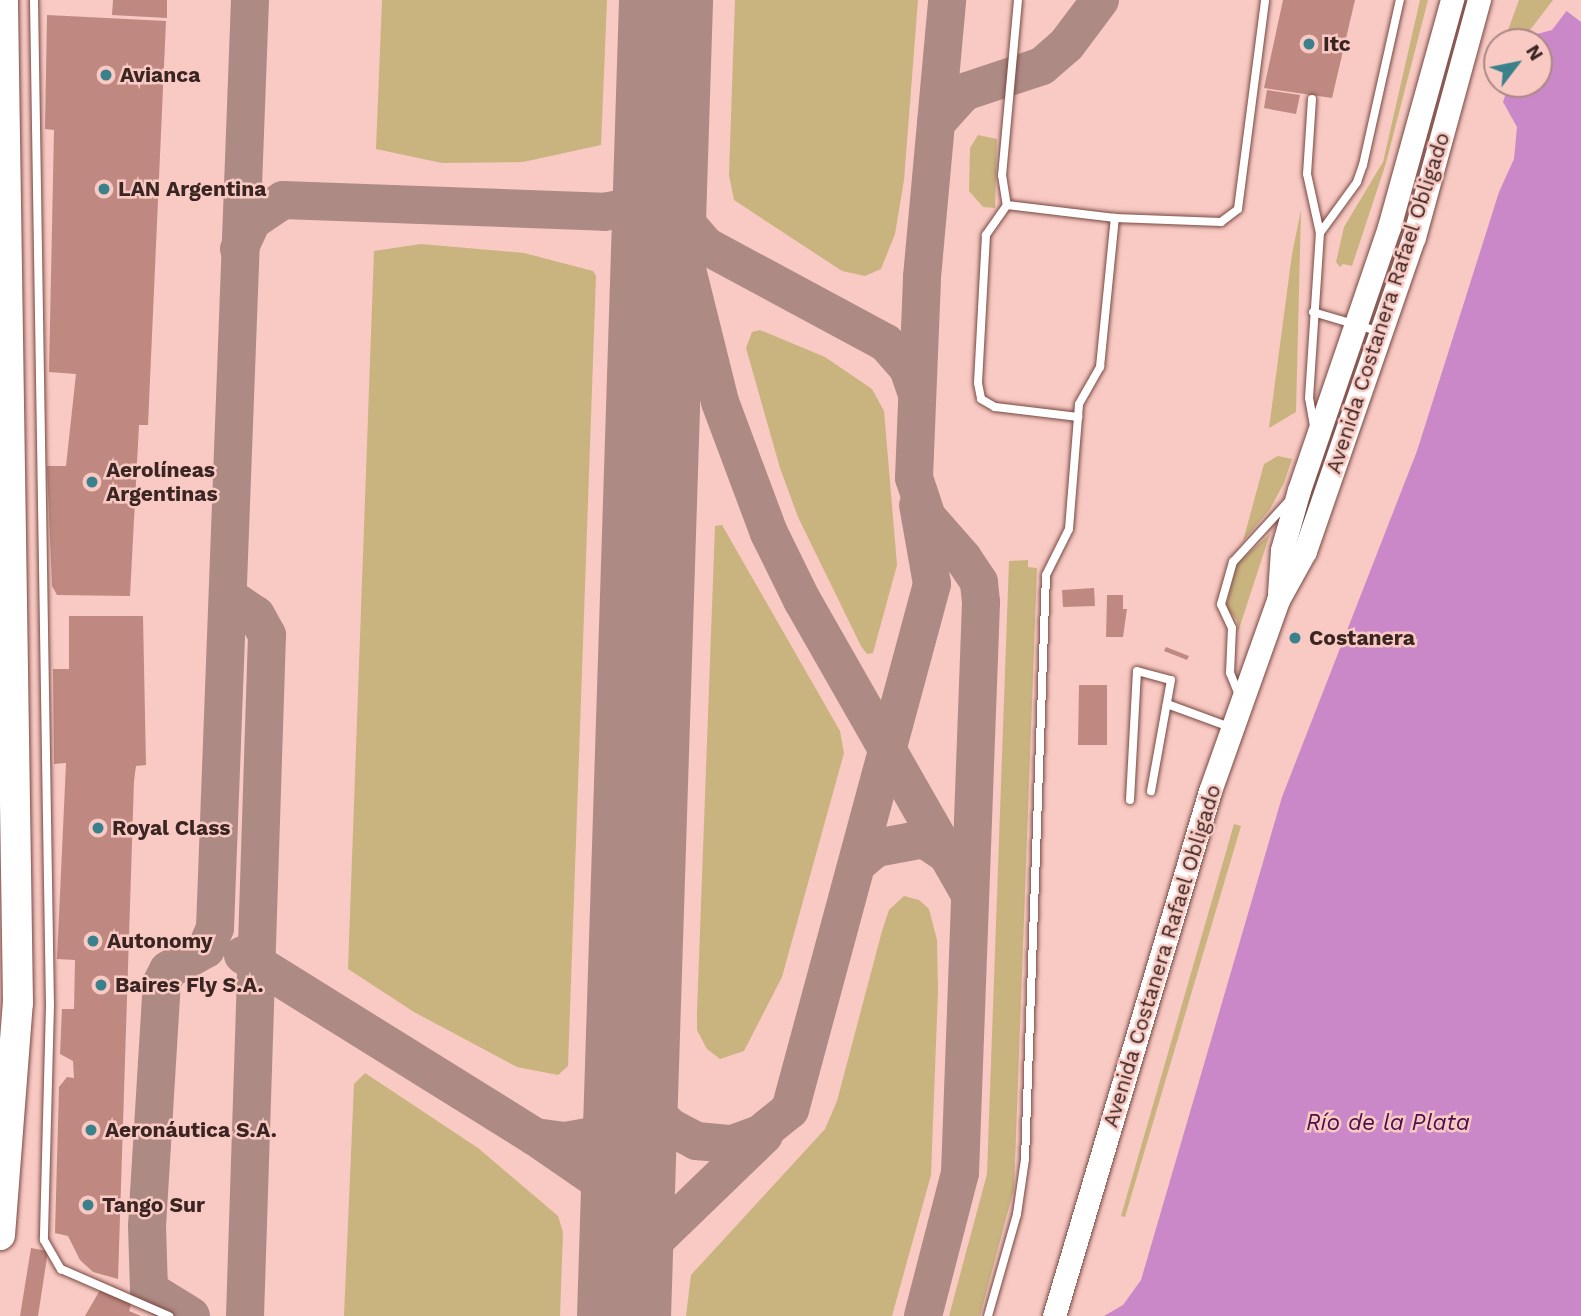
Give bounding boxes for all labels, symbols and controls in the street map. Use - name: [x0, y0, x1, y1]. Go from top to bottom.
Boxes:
- north arrow: [1483, 28, 1553, 98]
- place label: Itc: [1323, 31, 1351, 57]
- marker: Itc: [1301, 36, 1317, 52]
- text: N: [1521, 41, 1548, 65]
- place label: Avianca: [120, 62, 200, 88]
- marker: Avianca: [98, 67, 114, 83]
- street label: Avenida Costanera Rafael Obligado: [1321, 129, 1455, 477]
- place label: LAN Argentina: [118, 176, 267, 202]
- marker: LAN Argentina: [96, 181, 112, 197]
- place label: Aerolíneas Argentinas: [106, 457, 218, 507]
- marker: Aerolíneas Argentinas: [84, 474, 100, 490]
- place label: Costanera: [1309, 625, 1415, 651]
- marker: Costanera: [1287, 630, 1303, 646]
- street label: Avenida Costanera Rafael Obligado: [1098, 781, 1226, 1131]
- place label: Royal Class: [112, 815, 231, 841]
- marker: Royal Class: [90, 820, 106, 836]
- place label: Autonomy: [107, 928, 213, 954]
- marker: Autonomy: [85, 933, 101, 949]
- place label: Baires Fly S.A.: [115, 972, 264, 998]
- marker: Baires Fly S.A.: [93, 977, 109, 993]
- water label: Río de la Plata: [1306, 1109, 1470, 1137]
- place label: Aeronáutica S.A.: [105, 1117, 277, 1143]
- marker: Aeronáutica S.A.: [83, 1122, 99, 1138]
- place label: Tango Sur: [102, 1192, 205, 1218]
- marker: Tango Sur: [80, 1197, 96, 1213]

